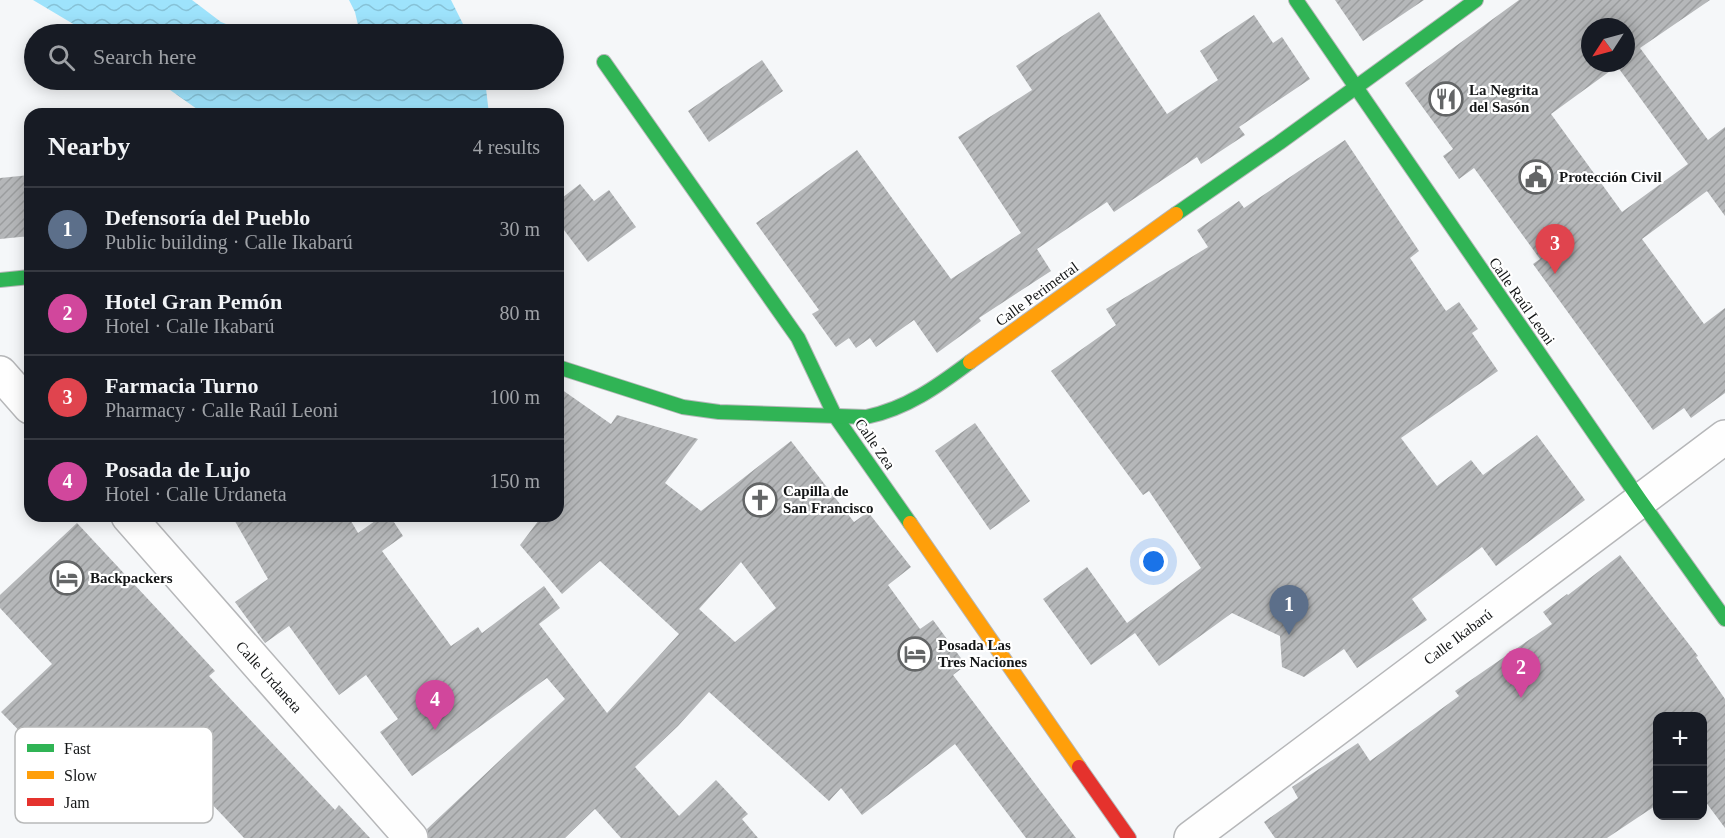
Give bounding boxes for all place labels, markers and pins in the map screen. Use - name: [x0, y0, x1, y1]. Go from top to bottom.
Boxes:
- restaurant icon: La Negrita del Sasón: [1428, 81, 1464, 117]
- place label: La Negrita del Sasón: [1469, 82, 1539, 115]
- public building icon: Protección Civil: [1518, 159, 1554, 195]
- place label: Protección Civil: [1559, 169, 1662, 185]
- pin: 3: [1536, 224, 1574, 274]
- church icon: Capilla de San Francisco: [742, 482, 778, 518]
- place label: Capilla de San Francisco: [783, 483, 873, 516]
- hotel icon: Backpackers: [49, 560, 85, 596]
- place label: Backpackers: [90, 570, 173, 586]
- pin: 1: [1270, 586, 1308, 635]
- hotel icon: Posada Las Tres Naciones: [897, 636, 933, 672]
- place label: Posada Las Tres Naciones: [938, 637, 1027, 670]
- pin: 2: [1502, 648, 1540, 698]
- pin: 4: [416, 680, 454, 730]

